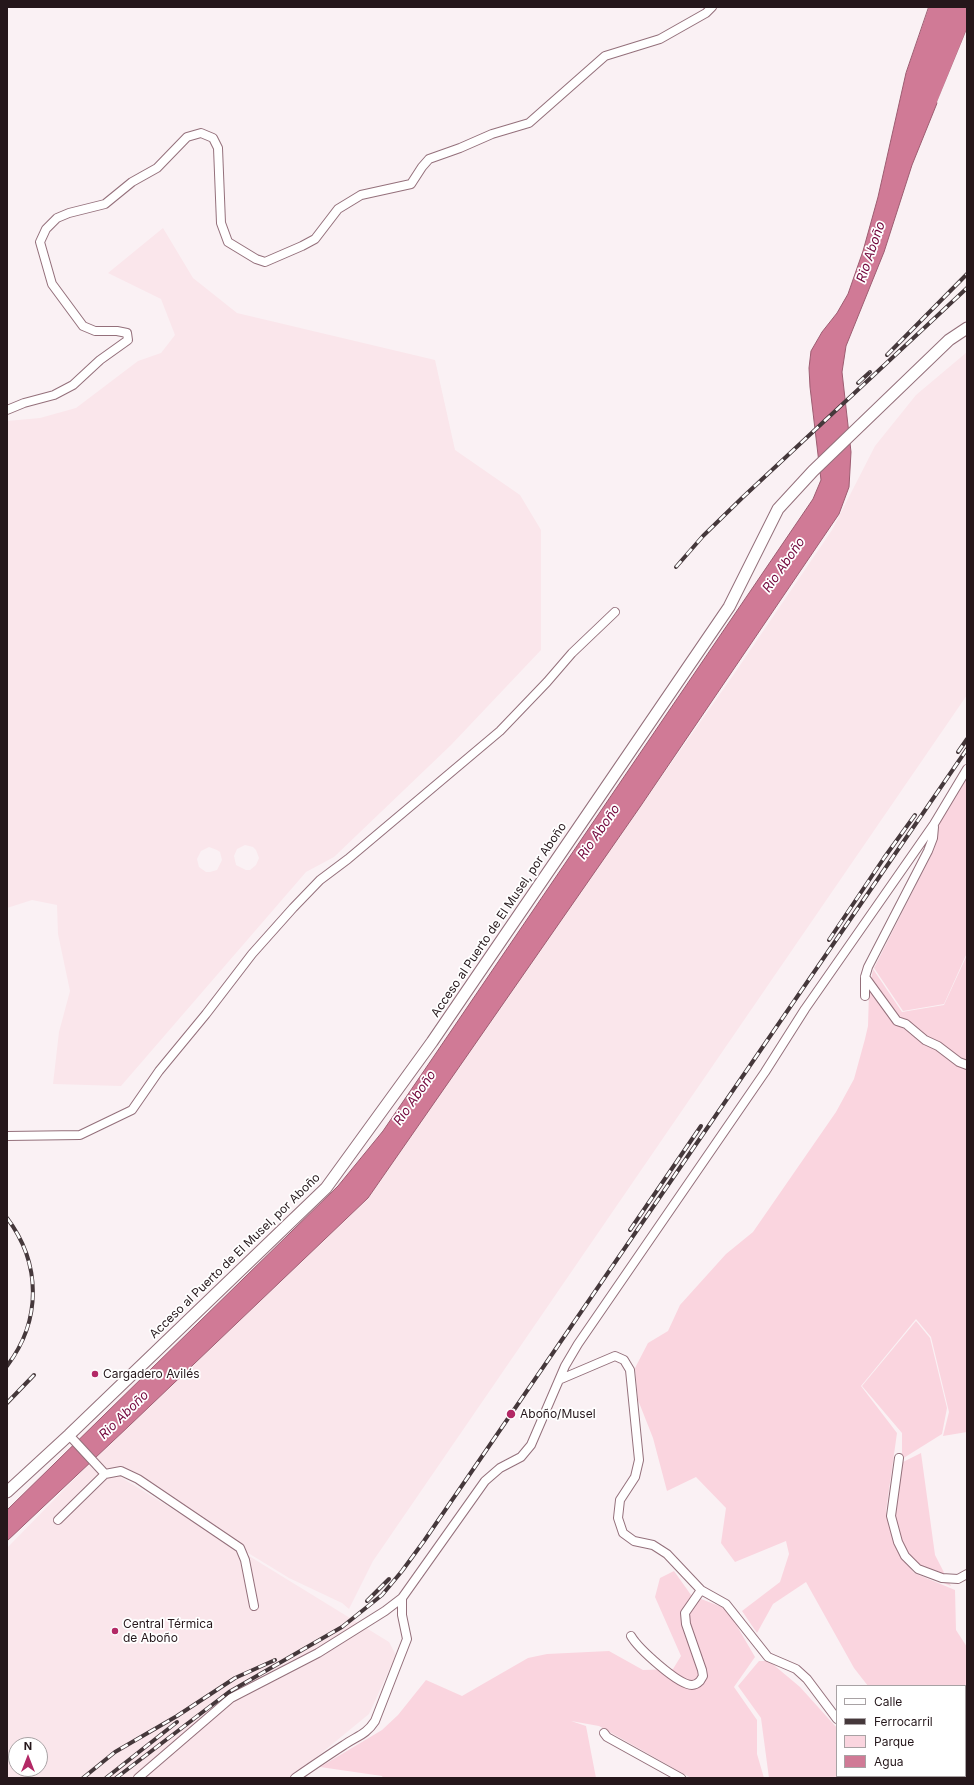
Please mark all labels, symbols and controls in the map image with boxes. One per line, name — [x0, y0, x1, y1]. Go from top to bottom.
water label: Rio Aboño — [853, 220, 889, 284]
water label: Rio Aboño — [759, 535, 809, 595]
water label: Rio Aboño — [574, 802, 624, 862]
street label: Acceso al Puerto de El Musel, por Aboño — [428, 820, 570, 1020]
water label: Rio Aboño — [390, 1068, 440, 1128]
street label: Acceso al Puerto de El Musel, por Aboño — [147, 1170, 323, 1342]
place label: Cargadero Avilés — [103, 1367, 200, 1381]
marker: Cargadero Avilés — [90, 1369, 100, 1379]
water label: Rio Aboño — [96, 1387, 152, 1443]
place label: Aboño/Musel — [520, 1407, 596, 1421]
marker: Aboño/Musel — [505, 1408, 517, 1420]
place label: Central Térmica de Aboño — [123, 1617, 213, 1645]
marker: Central Térmica de Aboño — [110, 1626, 120, 1636]
legend — [836, 1685, 966, 1777]
text: Calle — [874, 1694, 902, 1709]
text: Ferrocarril — [874, 1714, 933, 1729]
text: Parque — [874, 1734, 914, 1749]
north arrow — [8, 1737, 48, 1777]
text: N — [24, 1739, 32, 1753]
text: Agua — [874, 1754, 903, 1769]

